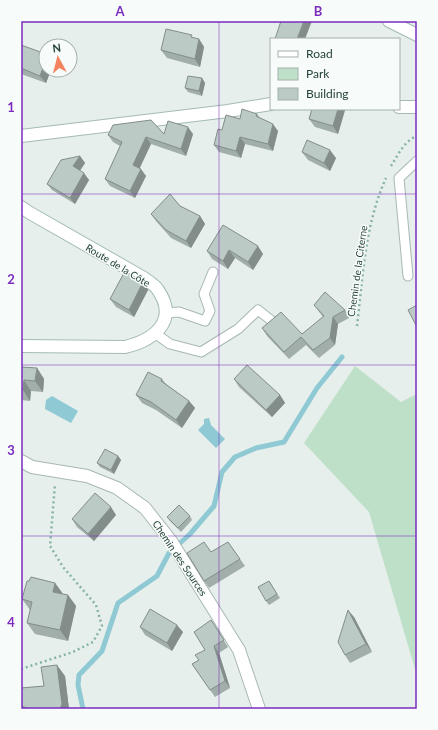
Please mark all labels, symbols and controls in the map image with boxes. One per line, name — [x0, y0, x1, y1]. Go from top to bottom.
text: A — [114, 3, 125, 19]
text: B — [314, 3, 323, 19]
north arrow — [38, 38, 78, 78]
legend — [270, 38, 400, 110]
text: N — [52, 41, 62, 55]
text: Road — [306, 46, 333, 61]
text: Park — [306, 66, 330, 81]
text: Building — [306, 86, 349, 101]
text: 1 — [7, 99, 15, 115]
street label: Chemin de la Citerne — [345, 225, 369, 317]
street label: Route de la Côte — [84, 241, 152, 289]
text: 2 — [7, 271, 15, 287]
text: 3 — [7, 442, 15, 458]
street label: Chemin des Sources — [150, 518, 210, 598]
text: 4 — [7, 614, 15, 630]

